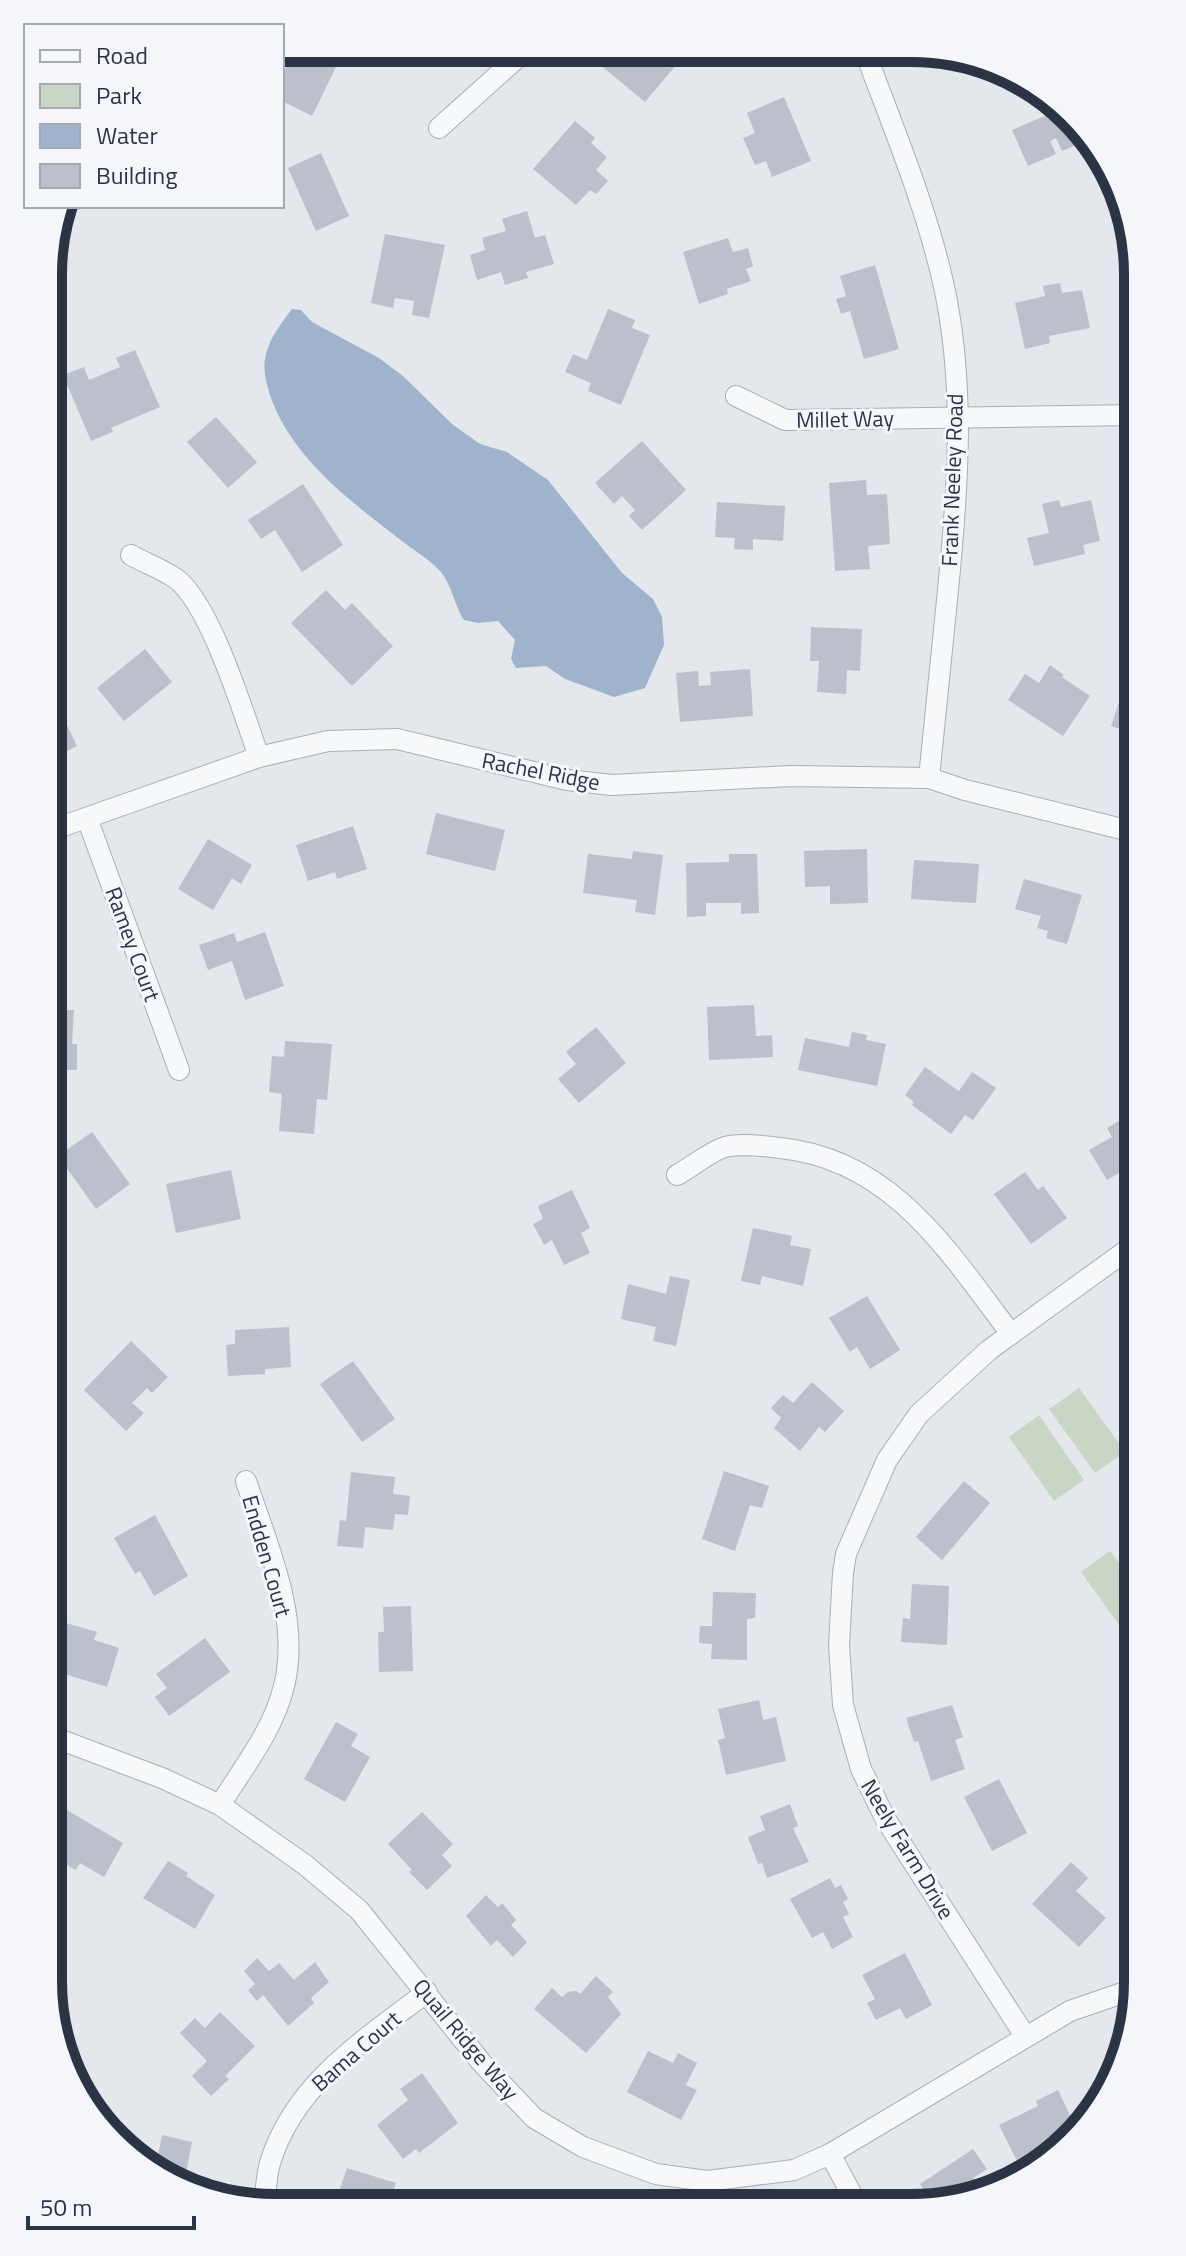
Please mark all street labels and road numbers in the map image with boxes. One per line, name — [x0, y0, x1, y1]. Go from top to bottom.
street label: Frank Neeley Road — [932, 393, 972, 567]
street label: Millet Way — [796, 401, 895, 437]
street label: Rachel Ridge — [479, 743, 603, 799]
street label: Ramey Court — [97, 882, 170, 1006]
street label: Endden Court — [233, 1491, 301, 1621]
street label: Neely Farm Drive — [853, 1772, 963, 1926]
street label: Quail Ridge Way — [405, 1971, 527, 2108]
street label: Bama Court — [304, 2002, 409, 2100]

